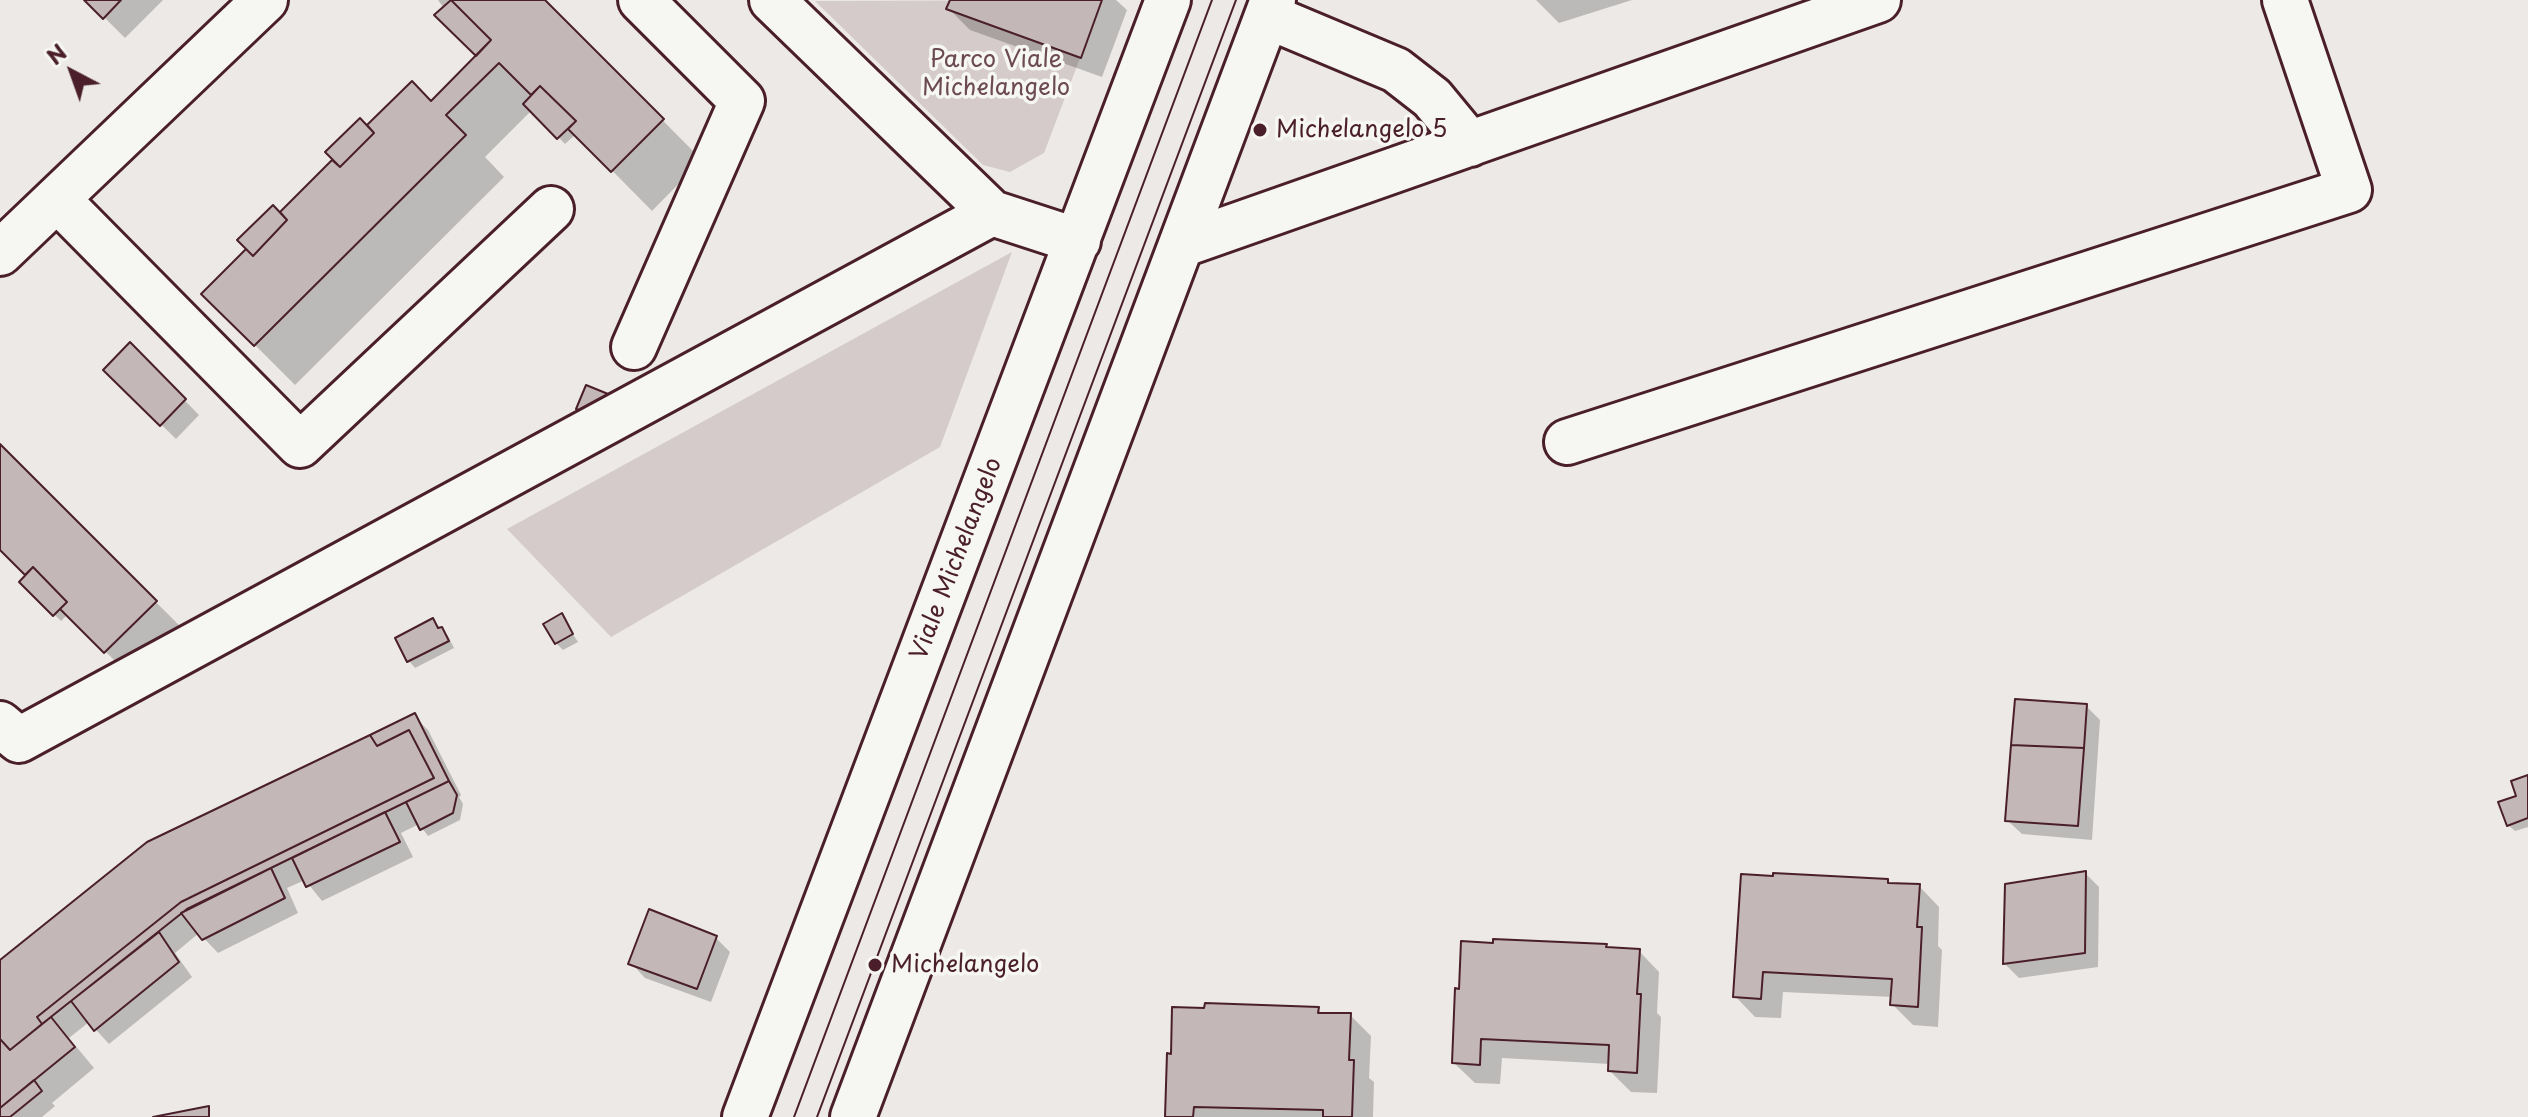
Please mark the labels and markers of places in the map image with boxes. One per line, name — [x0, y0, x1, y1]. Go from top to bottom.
place label: Michelangelo 5 — [1276, 116, 1447, 144]
marker: Michelangelo 5 — [1251, 121, 1269, 139]
place label: Michelangelo — [891, 951, 1039, 979]
marker: Michelangelo — [866, 956, 884, 974]

